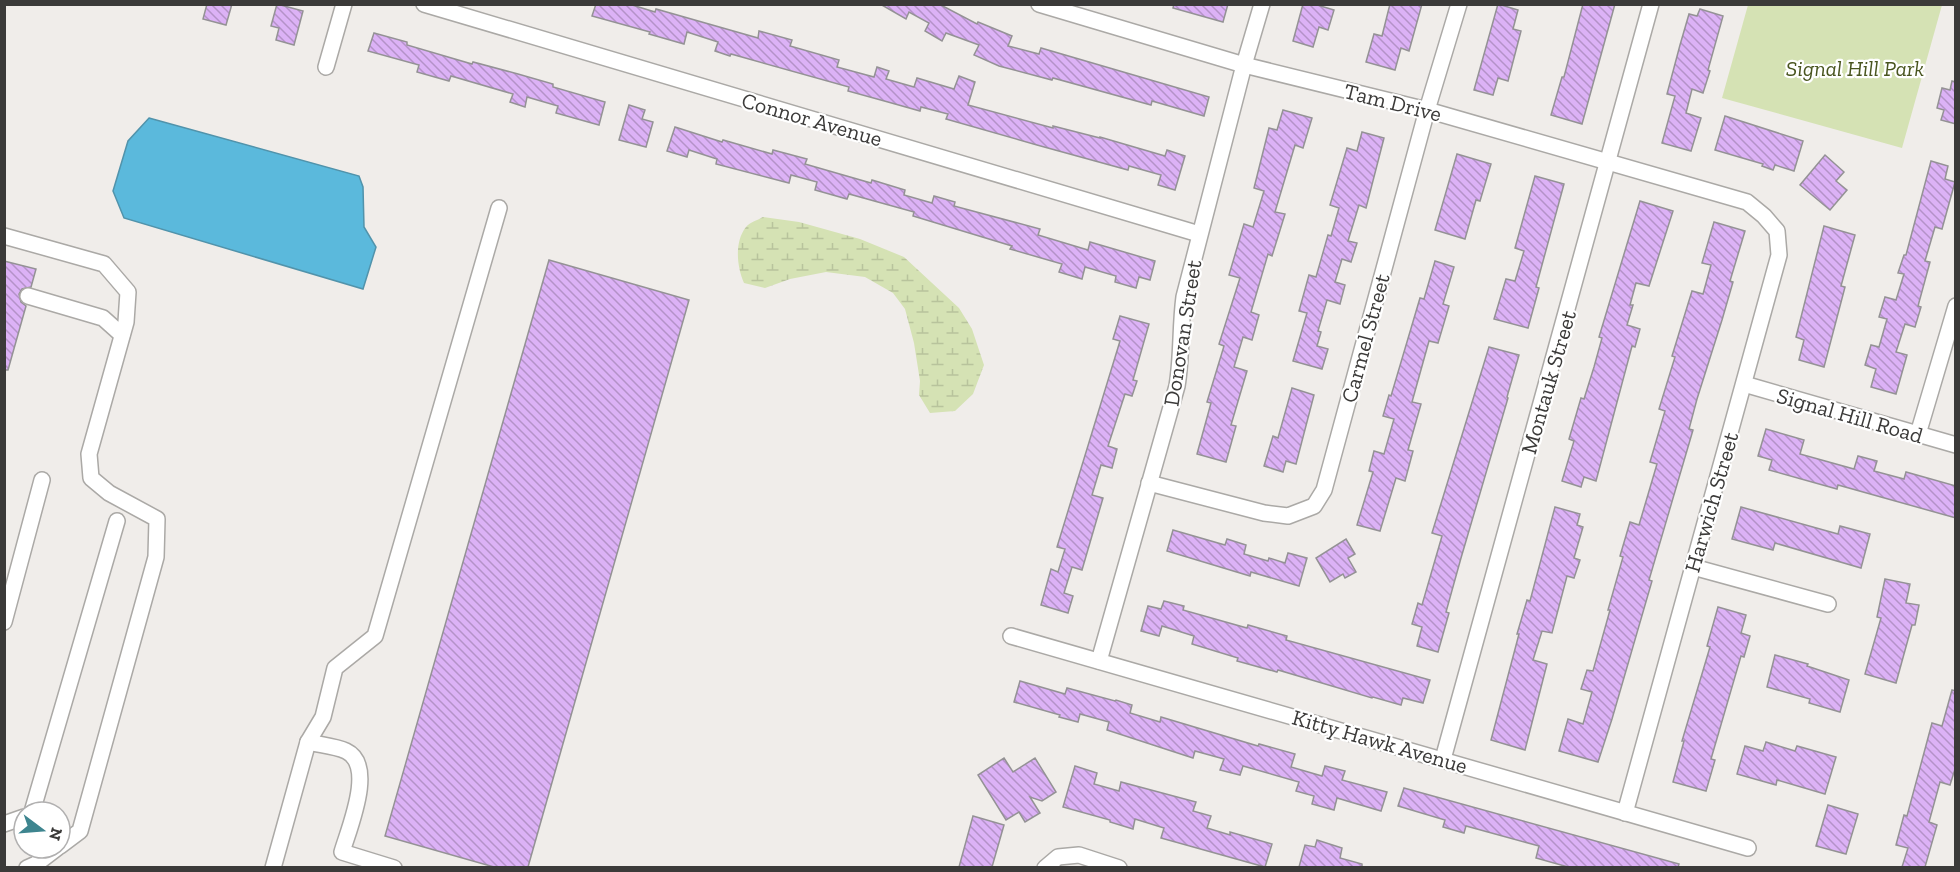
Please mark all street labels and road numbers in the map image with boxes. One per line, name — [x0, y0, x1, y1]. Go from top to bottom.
street label: Tam Drive — [1341, 77, 1444, 128]
street label: Connor Avenue — [738, 87, 885, 152]
street label: Donovan Street — [1158, 257, 1208, 408]
street label: Carmel Street — [1335, 270, 1396, 405]
street label: Montauk Street — [1515, 306, 1582, 457]
street label: Signal Hill Road — [1774, 382, 1926, 449]
street label: Harwich Street — [1679, 428, 1745, 575]
street label: Kitty Hawk Avenue — [1289, 704, 1471, 779]

